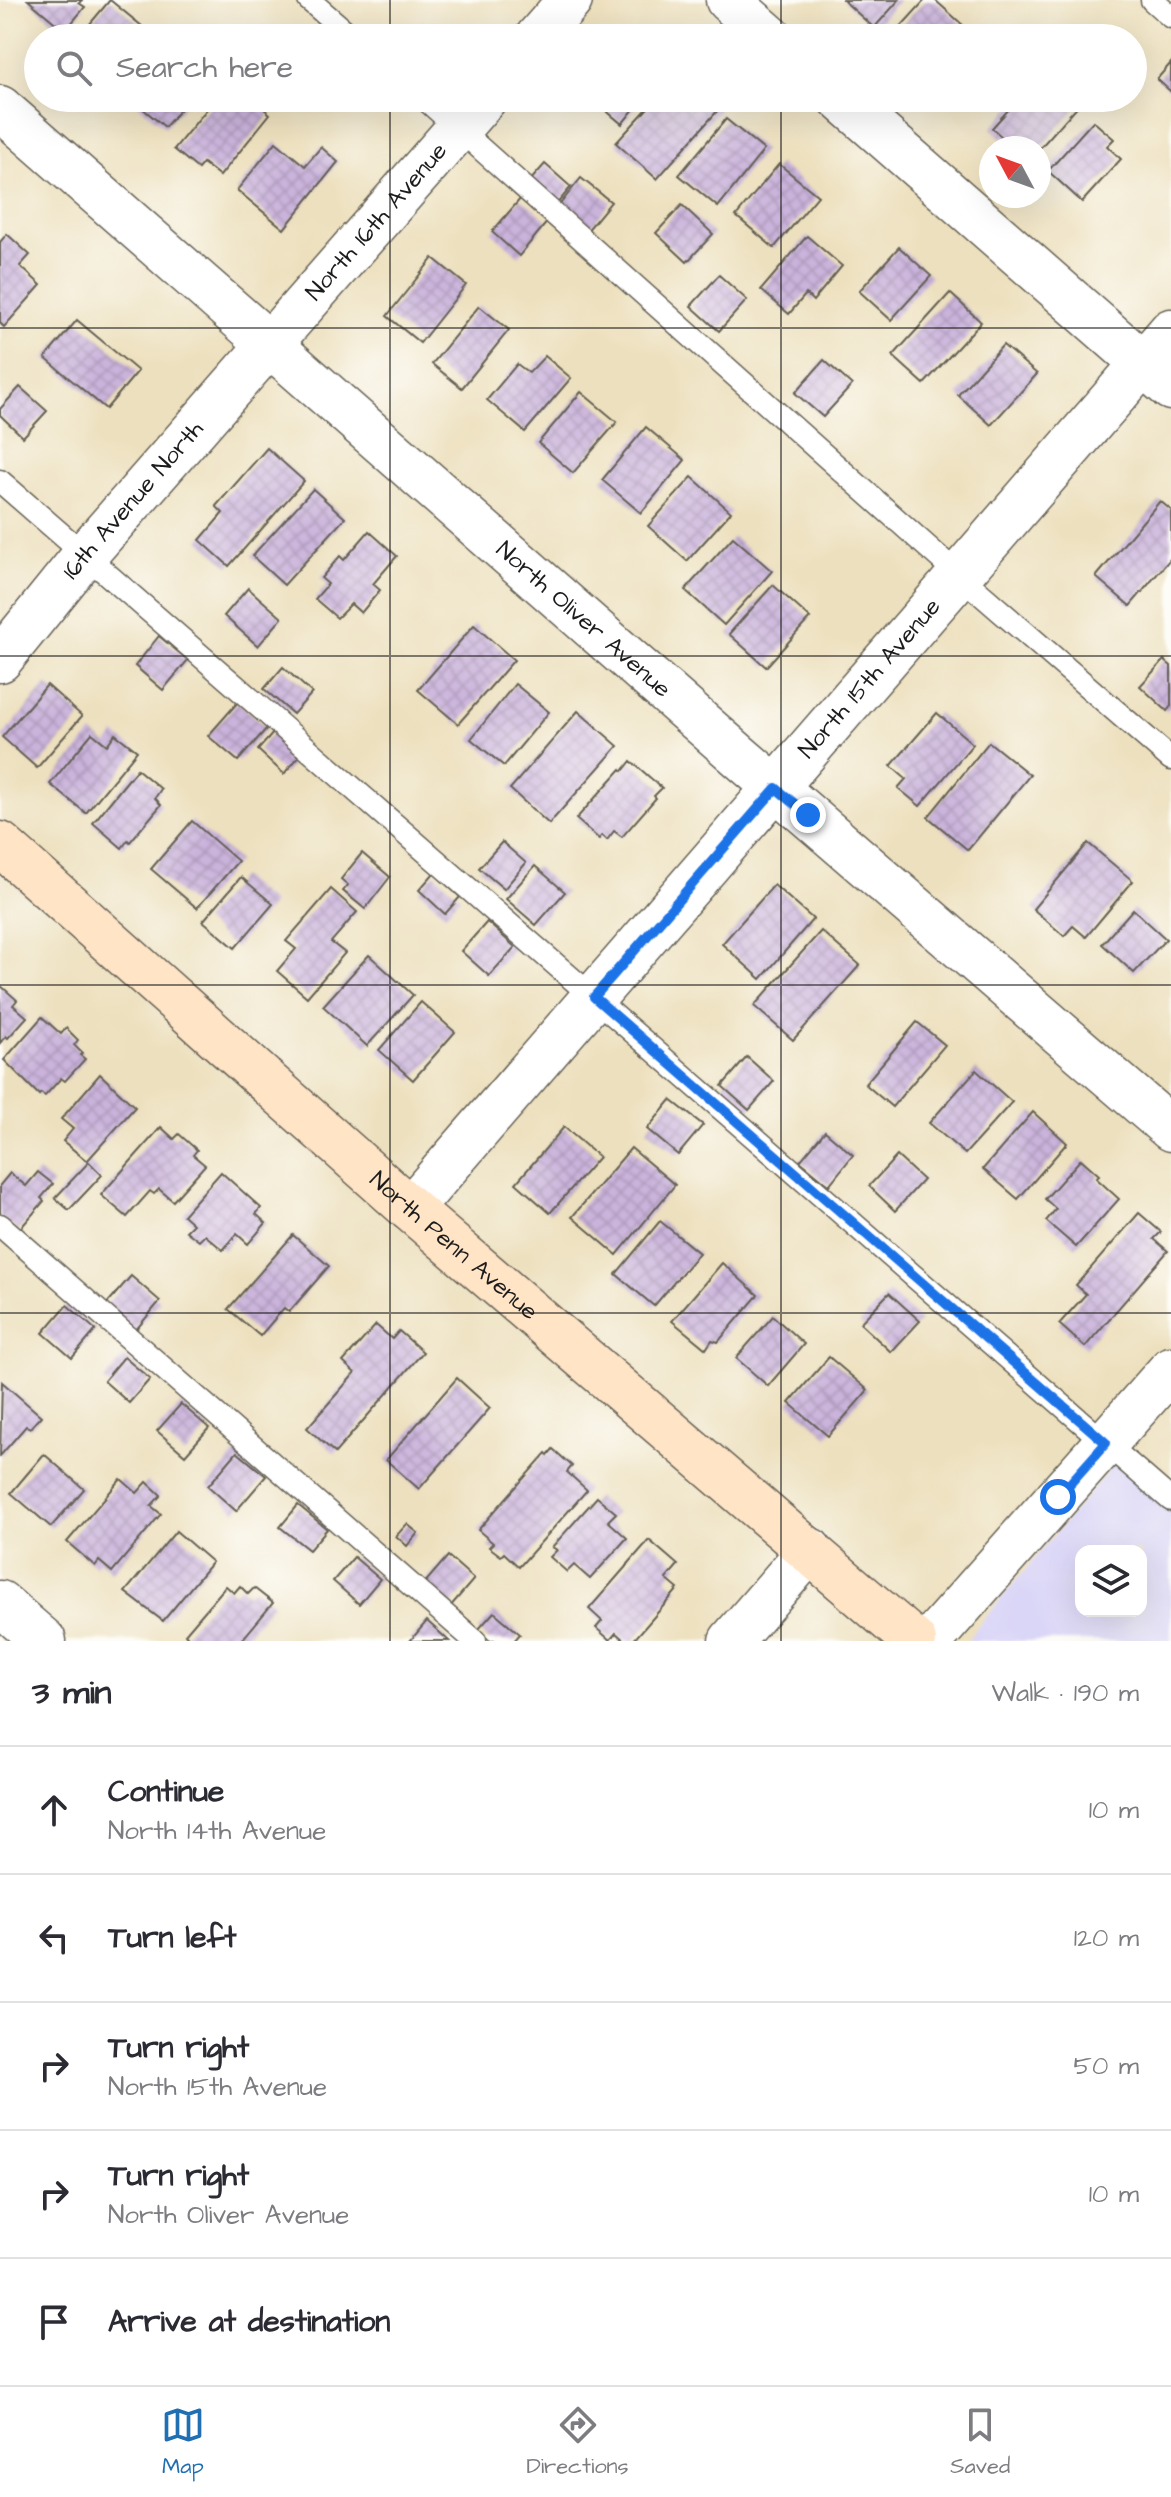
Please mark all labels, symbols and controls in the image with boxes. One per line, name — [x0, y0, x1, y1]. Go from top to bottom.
search box — [24, 24, 1147, 112]
icon: search — [52, 46, 96, 90]
text: Search here — [116, 47, 293, 89]
street label: North 16th Avenue — [298, 135, 455, 308]
north arrow — [979, 136, 1051, 208]
street label: 16th Avenue North — [55, 413, 212, 587]
street label: North Oliver Avenue — [489, 533, 678, 706]
street label: North 15th Avenue — [791, 591, 949, 766]
route end — [790, 797, 826, 833]
street label: North Penn Avenue — [362, 1163, 545, 1328]
route start — [1040, 1479, 1076, 1515]
map controls — [1075, 1545, 1147, 1617]
button: layers — [1075, 1545, 1147, 1617]
text: 3 min — [32, 1669, 112, 1717]
text: Walk · 190 m — [992, 1675, 1139, 1711]
text: Continue — [108, 1771, 224, 1813]
icon: ahead — [32, 1788, 76, 1832]
text: 10 m — [1089, 1792, 1139, 1828]
text: North 14th Avenue — [108, 1813, 326, 1849]
icon: left — [32, 1916, 76, 1960]
text: Turn left — [108, 1917, 236, 1959]
text: 120 m — [1074, 1920, 1139, 1956]
text: Turn right — [108, 2027, 249, 2069]
icon: right — [32, 2044, 76, 2088]
text: 50 m — [1074, 2048, 1139, 2084]
text: North 15th Avenue — [108, 2069, 327, 2105]
text: Turn right — [108, 2155, 249, 2197]
icon: right — [32, 2172, 76, 2216]
text: 10 m — [1089, 2176, 1139, 2212]
text: North Oliver Avenue — [108, 2197, 349, 2233]
icon: arrive — [32, 2300, 76, 2344]
text: Arrive at destination — [108, 2301, 390, 2343]
tab: Map — [161, 2403, 205, 2482]
tab: Directions — [526, 2403, 629, 2482]
tab: Saved — [950, 2403, 1010, 2482]

